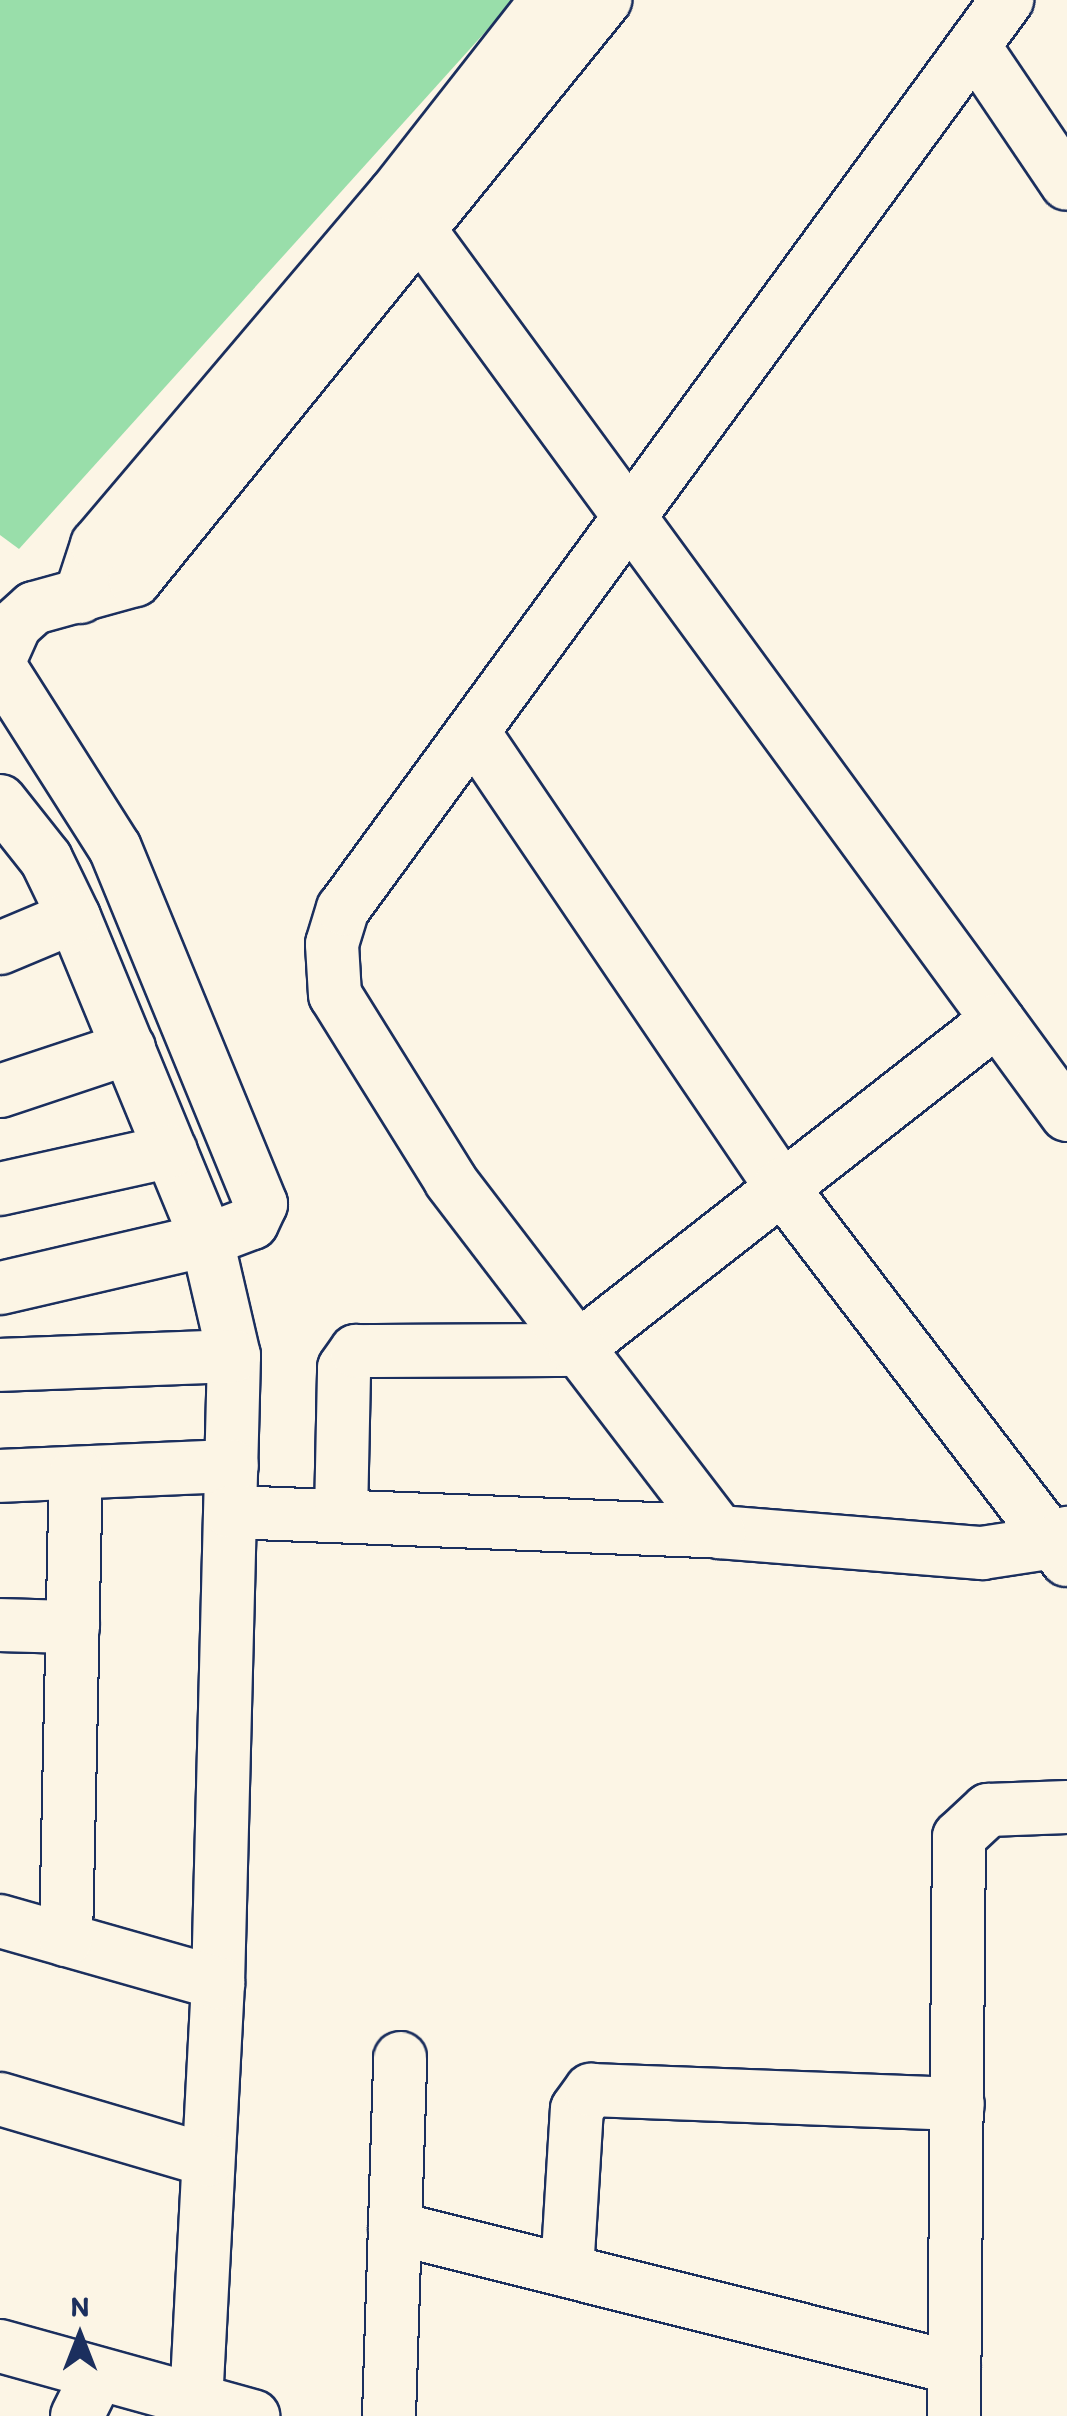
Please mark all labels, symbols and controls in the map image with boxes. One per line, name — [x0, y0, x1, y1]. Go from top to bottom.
north arrow — [30, 2286, 130, 2386]
text: N — [71, 2289, 89, 2323]

